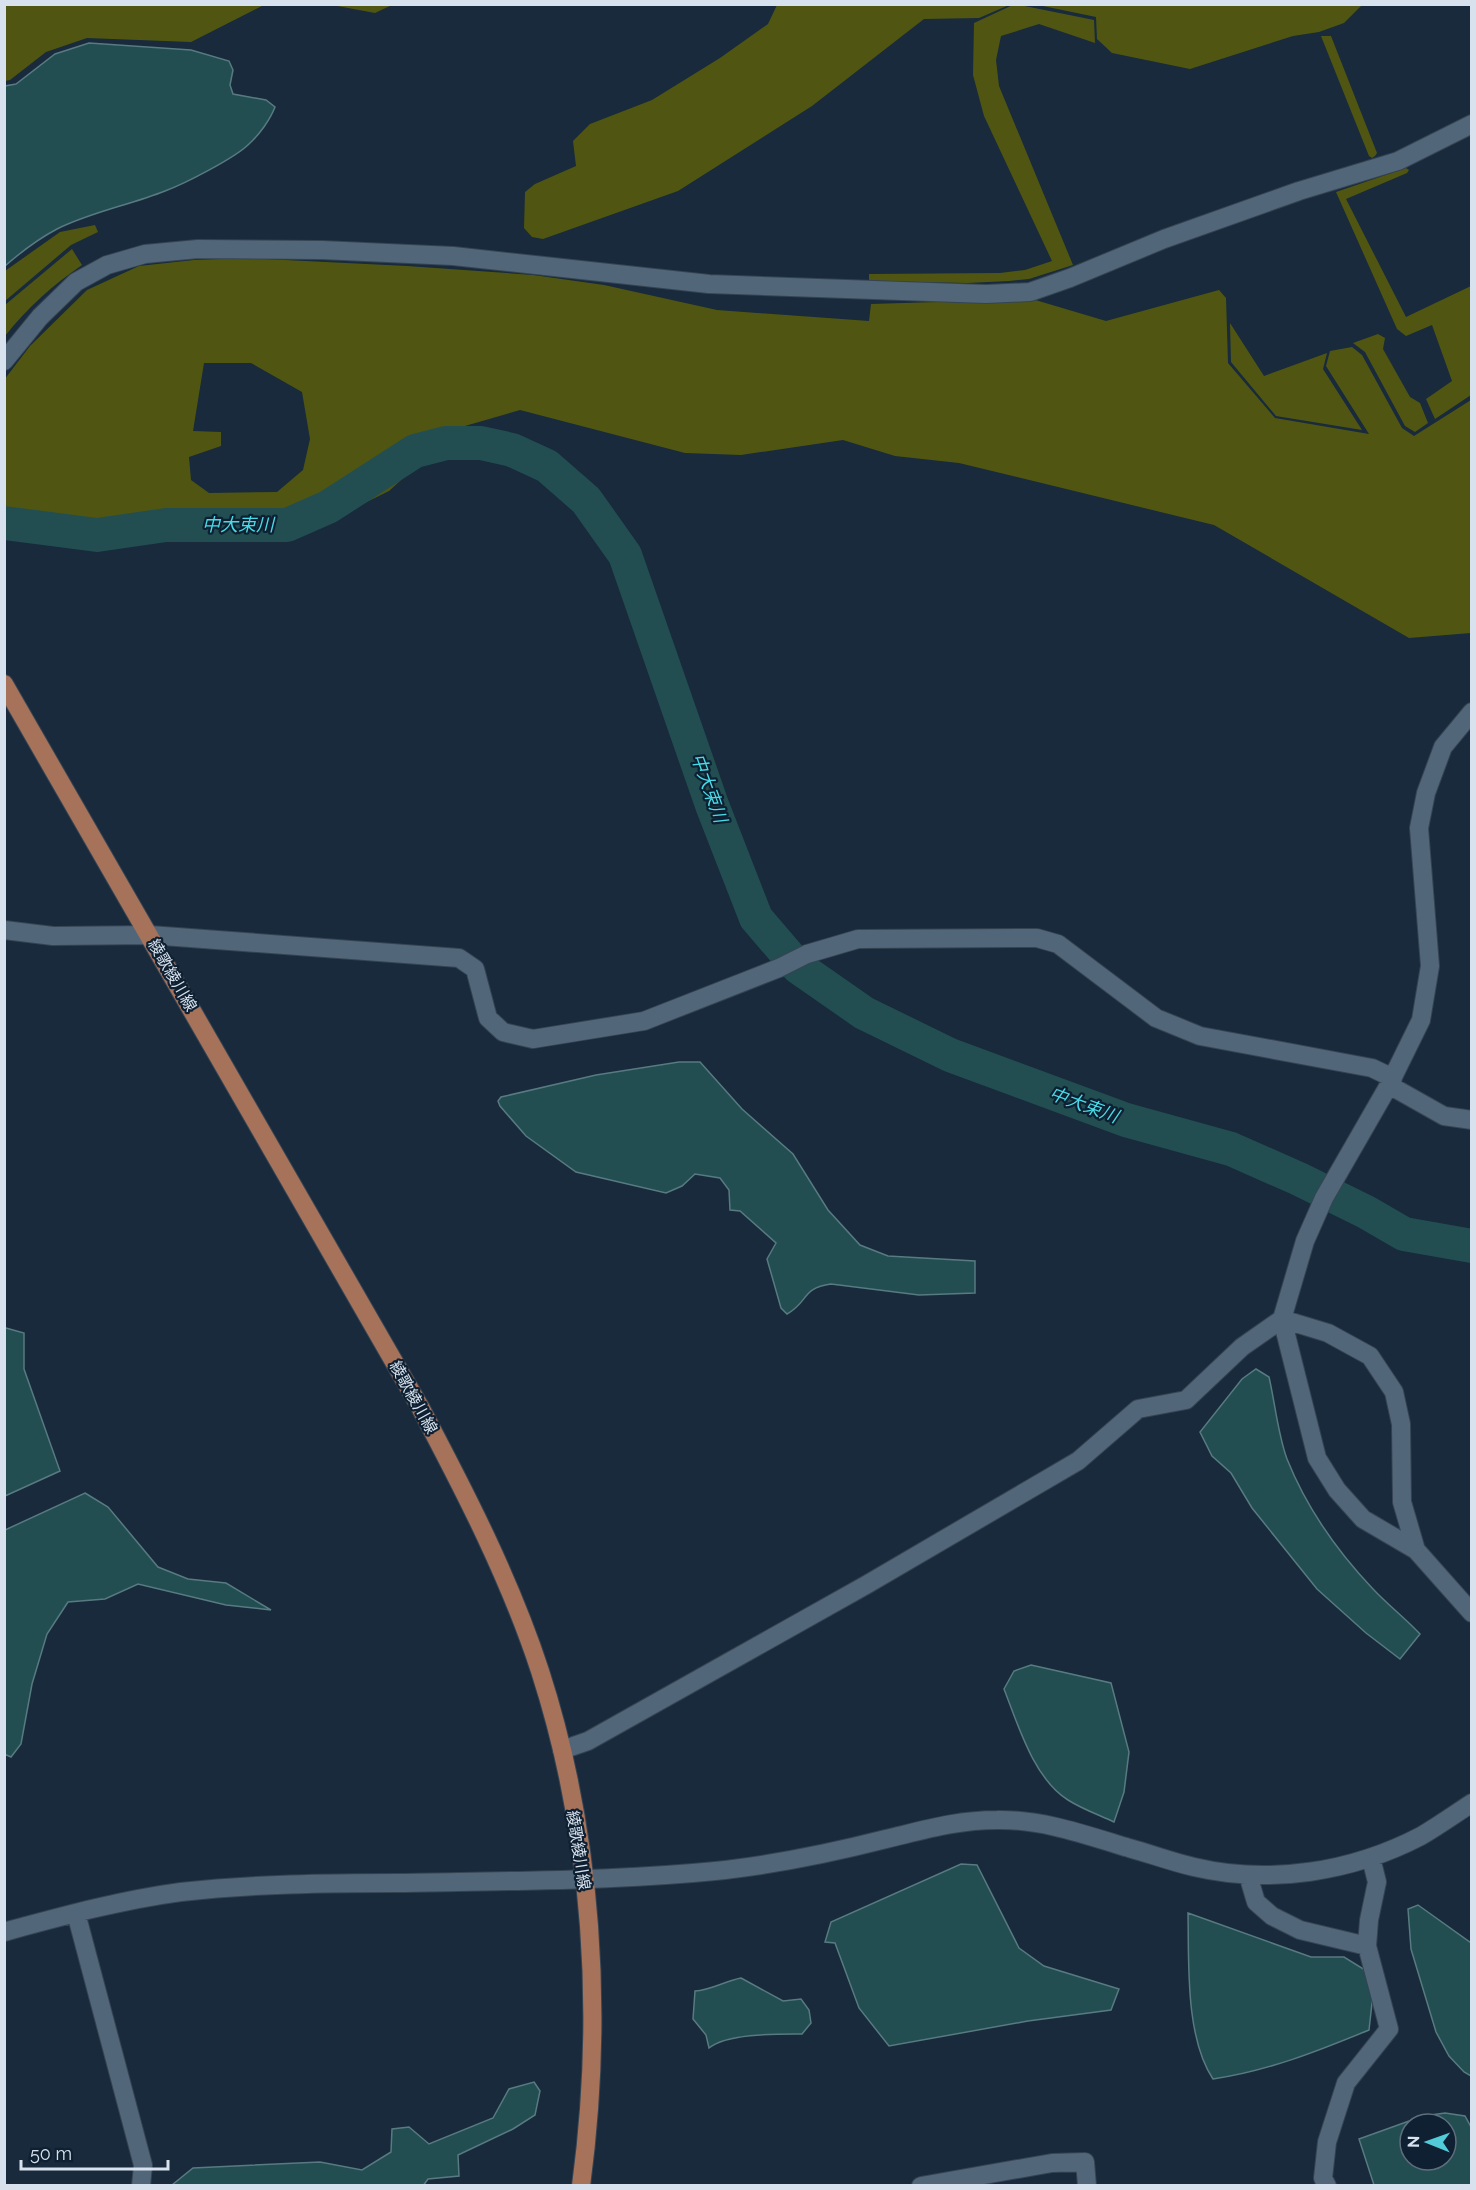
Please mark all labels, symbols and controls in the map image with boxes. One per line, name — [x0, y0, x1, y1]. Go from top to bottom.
water label: 中大束川 — [202, 514, 276, 535]
water label: 中大束川 — [687, 750, 732, 827]
street label: 綾歌綾川線 — [144, 936, 201, 1015]
water label: 中大束川 — [1047, 1082, 1123, 1127]
street label: 綾歌綾川線 — [386, 1358, 441, 1437]
street label: 綾歌綾川線 — [563, 1809, 594, 1891]
north arrow — [1398, 2112, 1458, 2172]
scale bar — [21, 2133, 168, 2171]
text: N — [1404, 2135, 1423, 2148]
text: 50 m — [30, 2143, 72, 2164]

